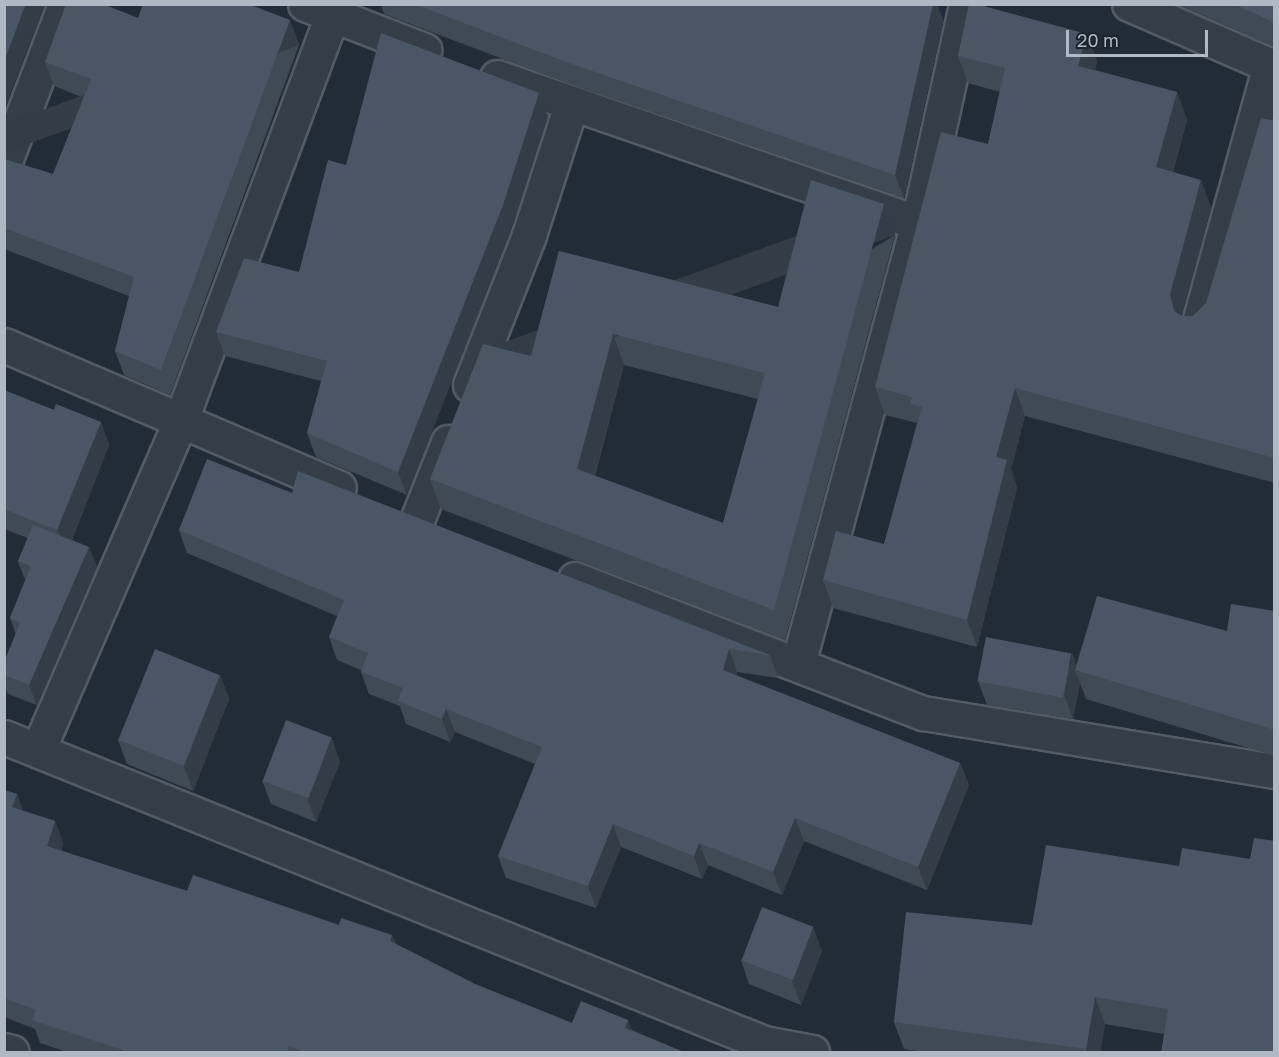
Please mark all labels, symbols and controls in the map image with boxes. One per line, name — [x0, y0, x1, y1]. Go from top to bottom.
scale bar — [1069, 18, 1212, 56]
text: 20 m — [1077, 29, 1119, 51]

